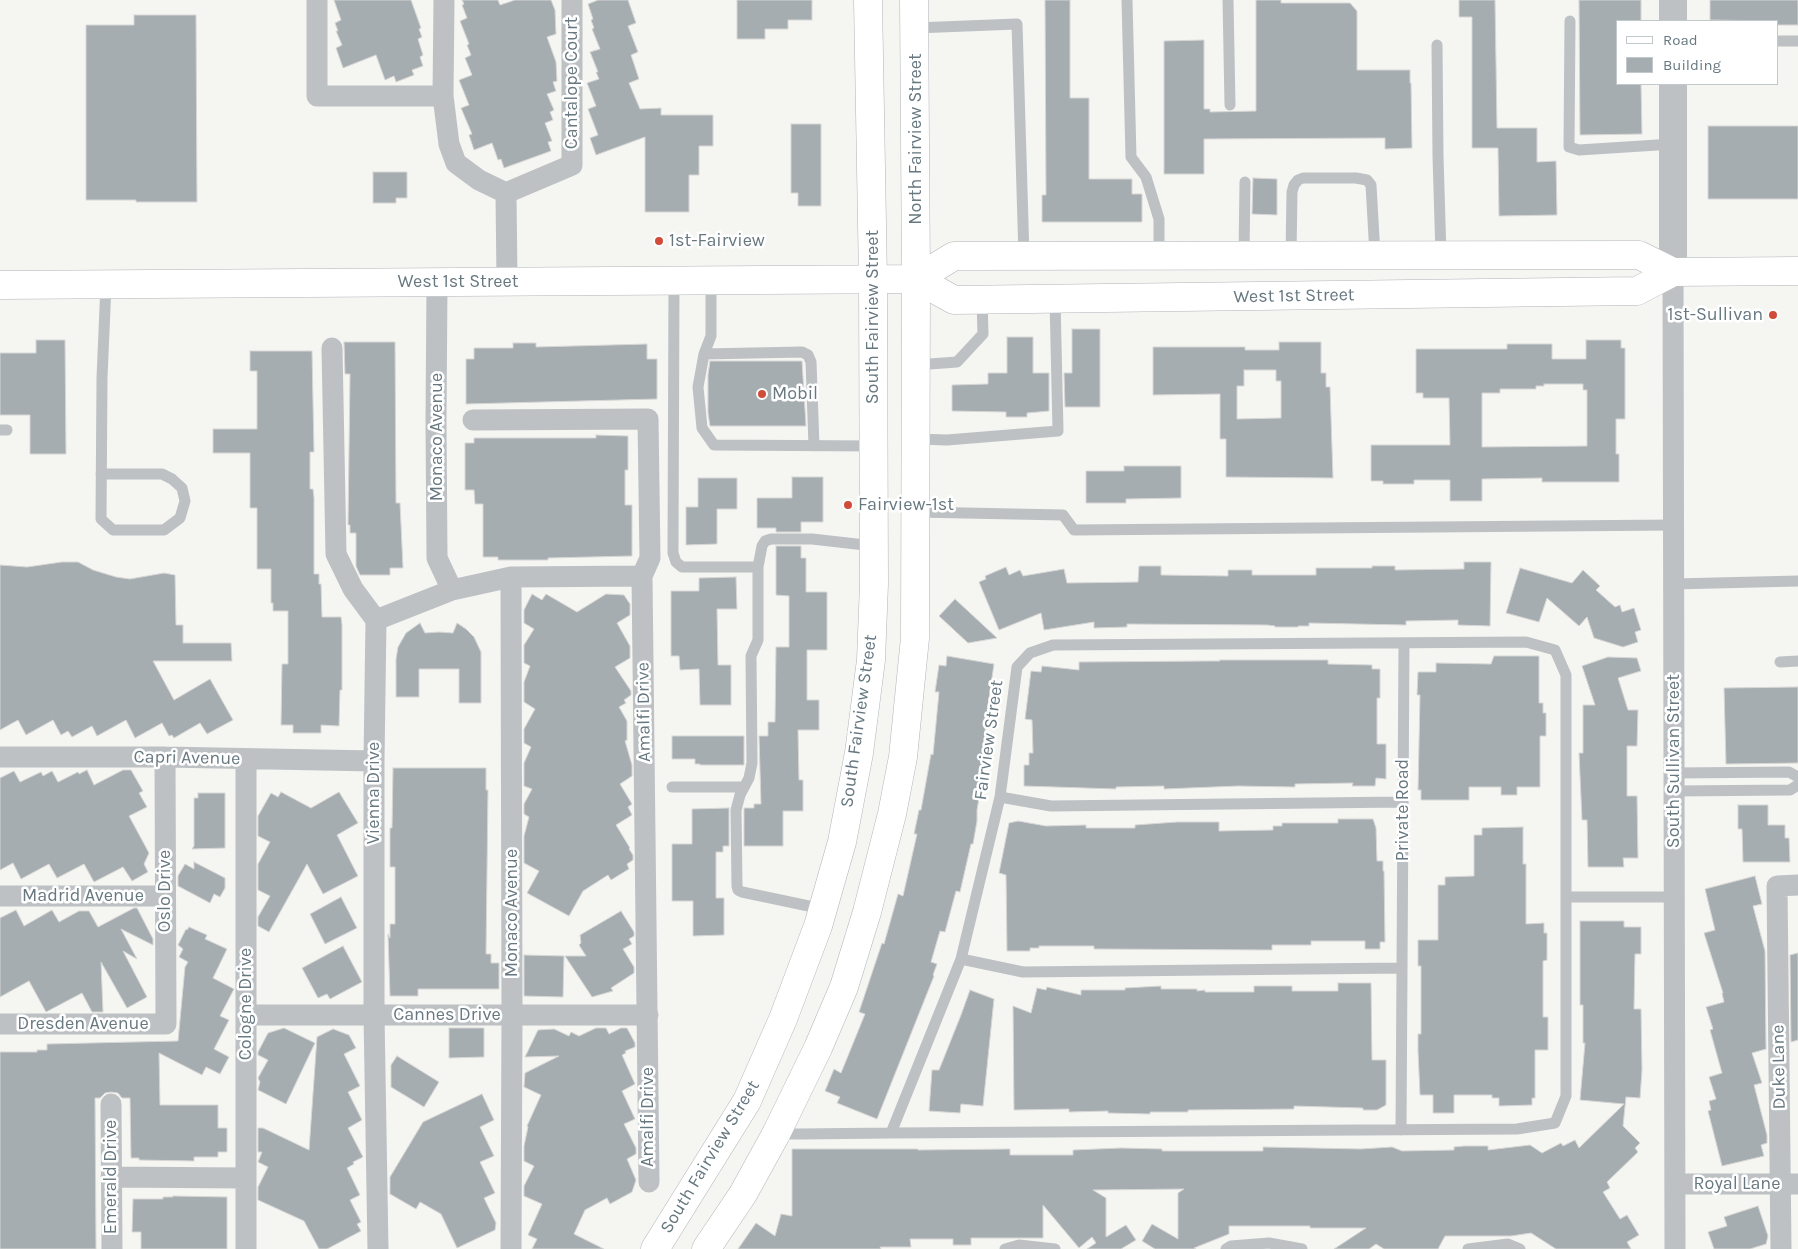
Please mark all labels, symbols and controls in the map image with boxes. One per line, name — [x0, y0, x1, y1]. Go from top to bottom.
street label: Cantalope Court — [561, 17, 583, 149]
legend — [1616, 20, 1778, 85]
text: Road — [1663, 31, 1698, 49]
street label: North Fairview Street — [905, 53, 927, 225]
text: Building — [1663, 56, 1721, 74]
place label: 1st-Fairview — [669, 230, 765, 252]
street label: South Fairview Street — [862, 230, 884, 404]
marker: 1st-Fairview — [653, 235, 665, 247]
street label: West 1st Street — [397, 271, 519, 293]
street label: West 1st Street — [1233, 284, 1355, 308]
place label: 1st-Sullivan — [1668, 304, 1763, 326]
marker: 1st-Sullivan — [1767, 309, 1779, 321]
street label: Monaco Avenue — [426, 373, 448, 501]
place label: Mobil — [772, 383, 818, 405]
marker: Mobil — [756, 388, 768, 400]
place label: Fairview-1st — [858, 494, 954, 516]
marker: Fairview-1st — [842, 499, 854, 511]
street label: South Fairview Street — [836, 633, 882, 809]
street label: Amalfi Drive — [632, 662, 656, 762]
street label: South Sullivan Street — [1663, 674, 1685, 848]
street label: Fairview Street — [970, 679, 1008, 801]
street label: Vienna Drive — [363, 742, 385, 844]
street label: Capri Avenue — [133, 746, 241, 770]
street label: Private Road — [1392, 759, 1414, 861]
street label: Monaco Avenue — [501, 849, 523, 977]
street label: Oslo Drive — [154, 850, 176, 932]
street label: Madrid Avenue — [22, 885, 144, 907]
street label: Cologne Drive — [235, 948, 257, 1060]
street label: Cannes Drive — [393, 1004, 501, 1026]
street label: Dresden Avenue — [17, 1013, 149, 1035]
street label: Duke Lane — [1767, 1024, 1791, 1110]
street label: Amalfi Drive — [637, 1067, 659, 1167]
street label: South Fairview Street — [656, 1077, 764, 1237]
street label: Emerald Drive — [100, 1120, 122, 1234]
street label: Royal Lane — [1694, 1173, 1780, 1195]

